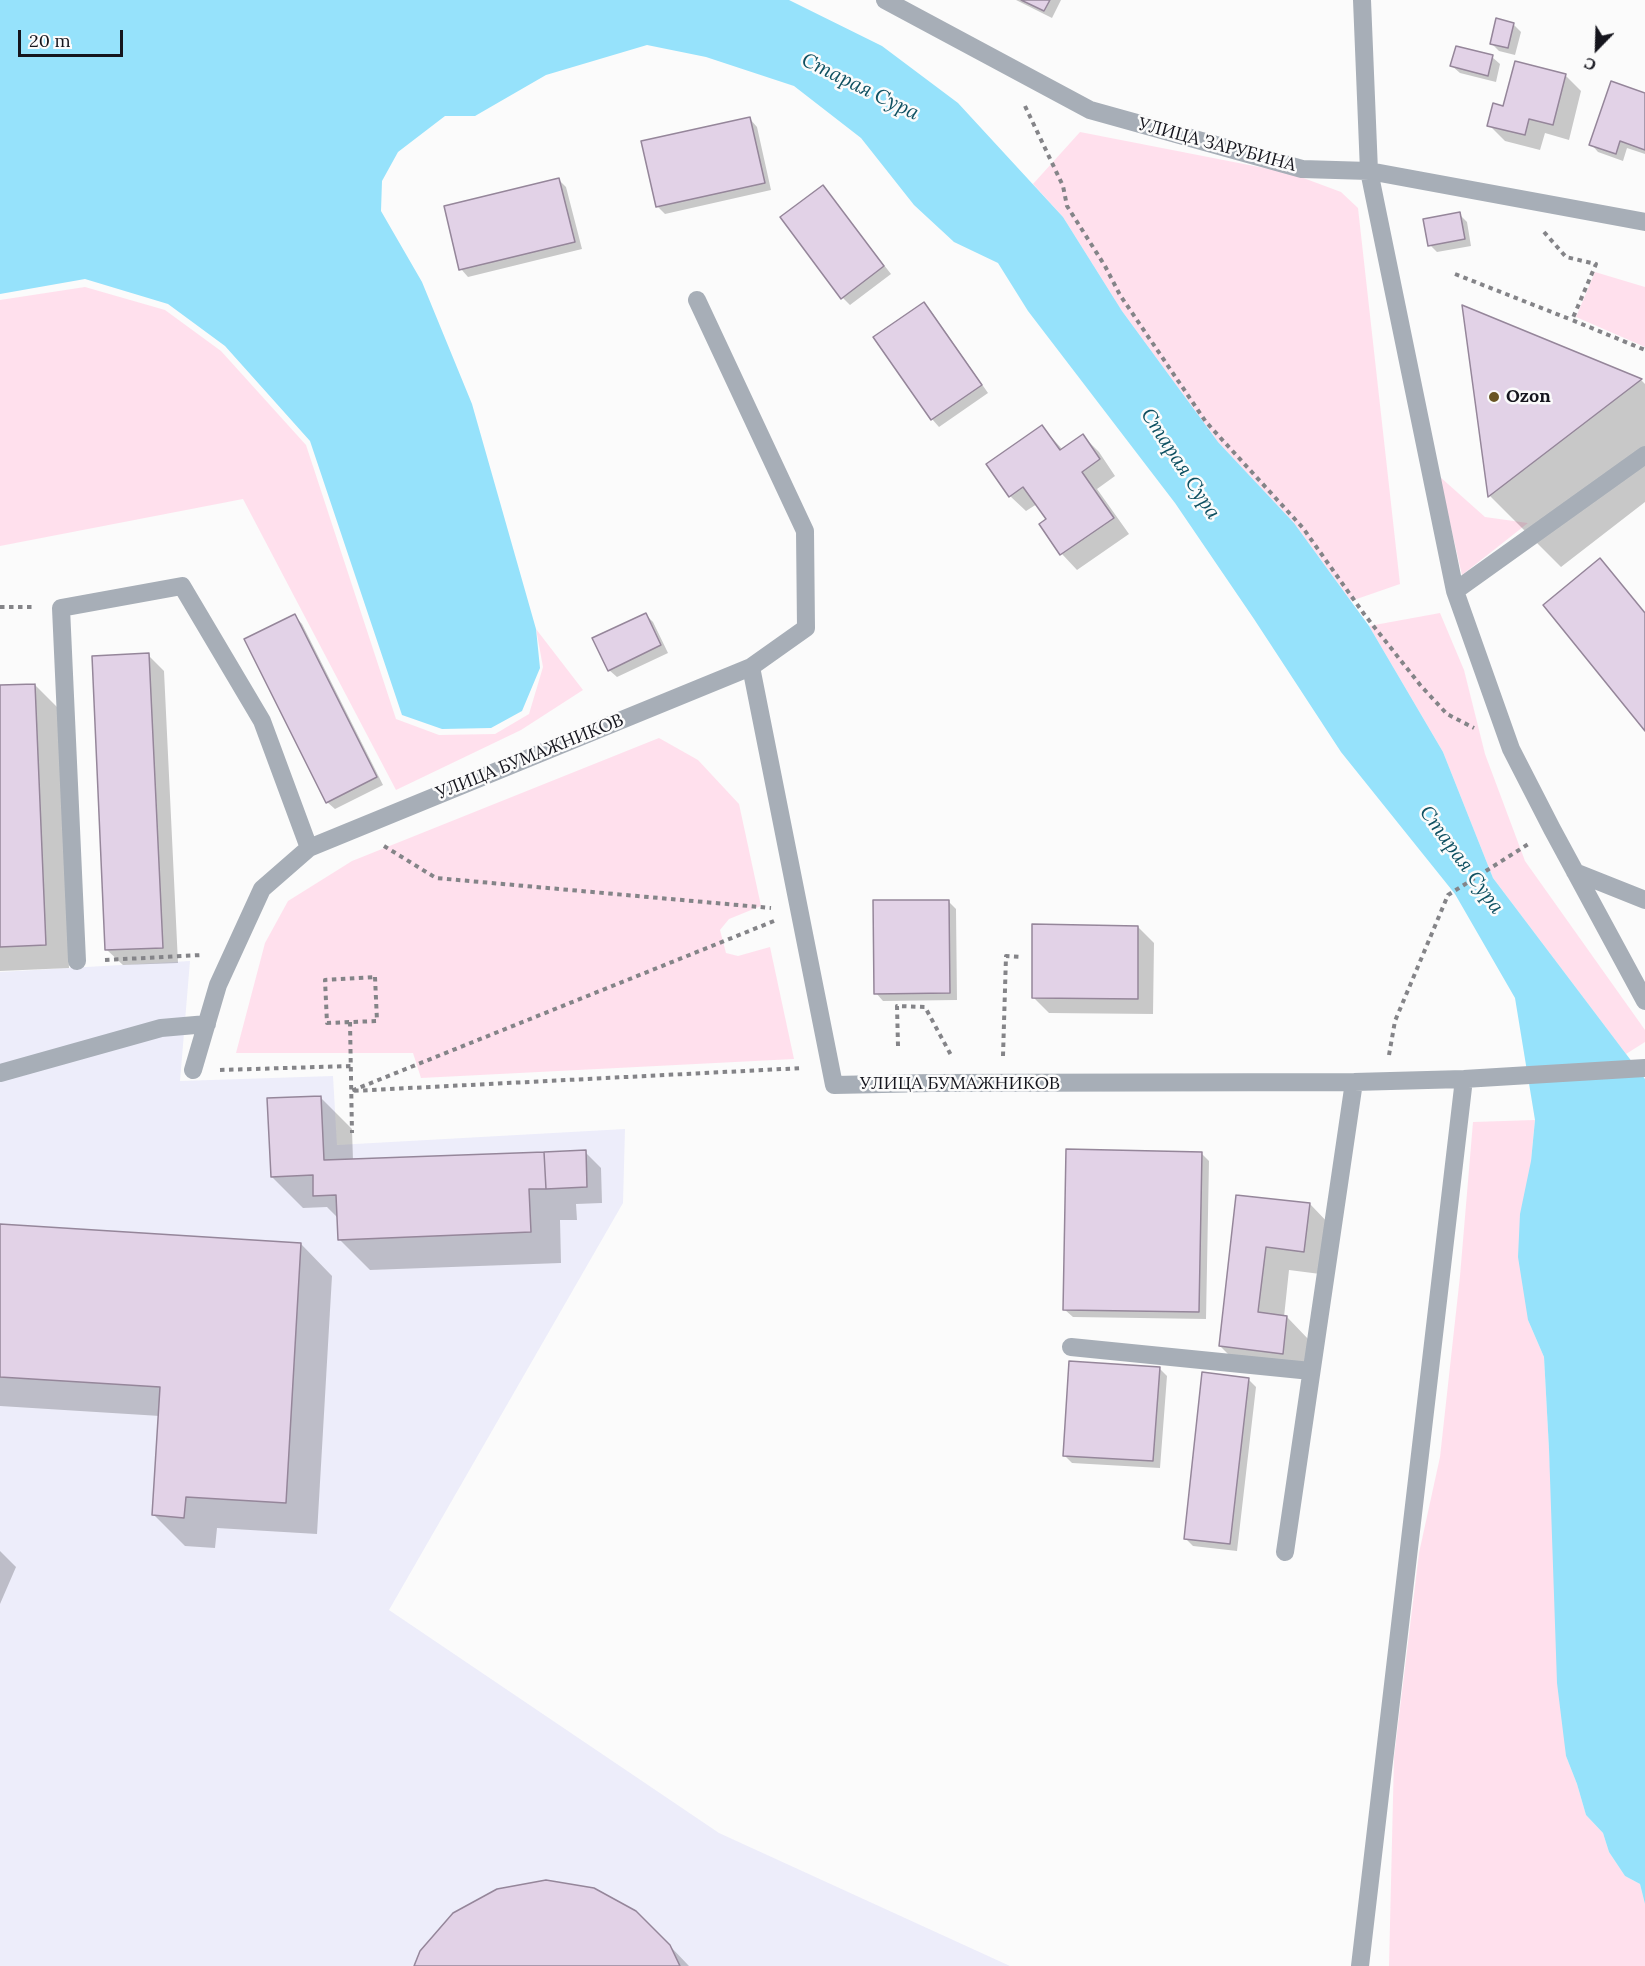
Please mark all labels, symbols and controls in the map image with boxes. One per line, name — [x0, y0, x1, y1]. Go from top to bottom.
scale bar — [21, 18, 126, 56]
north arrow — [1567, 18, 1627, 78]
text: 20 m — [29, 29, 71, 52]
water label: Старая Сура — [797, 48, 923, 126]
text: С — [1581, 53, 1599, 76]
street label: УЛИЦА ЗАРУБИНА — [1136, 114, 1298, 176]
place label: Ozon — [1506, 386, 1551, 408]
marker: Ozon — [1487, 390, 1501, 404]
water label: Старая Сура — [1135, 404, 1225, 524]
street label: УЛИЦА БУМАЖНИКОВ — [433, 710, 627, 804]
water label: Старая Сура — [1414, 801, 1508, 919]
street label: УЛИЦА БУМАЖНИКОВ — [860, 1073, 1060, 1095]

